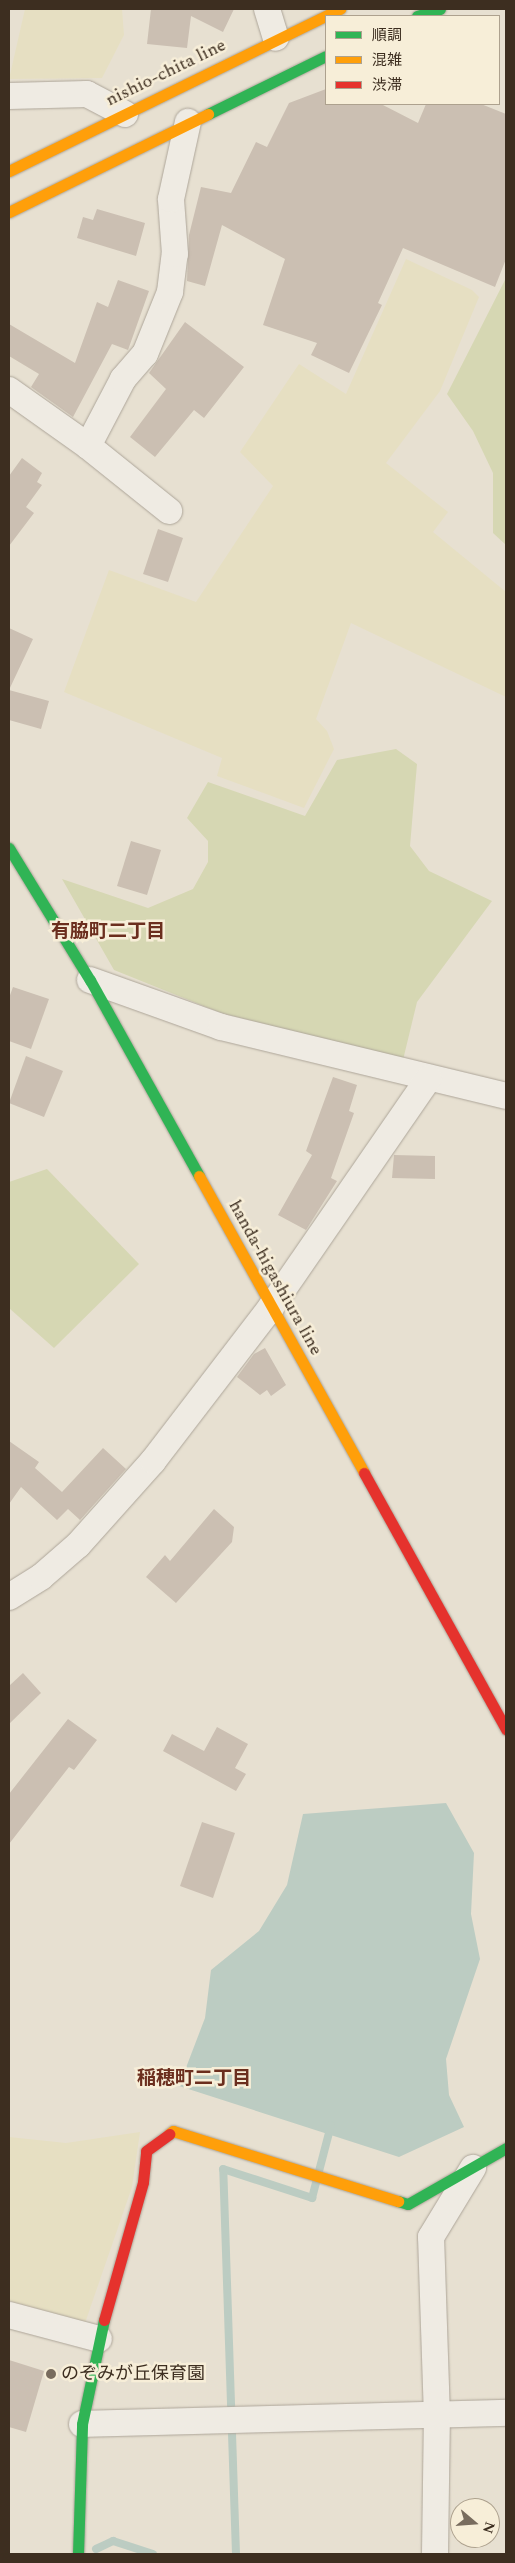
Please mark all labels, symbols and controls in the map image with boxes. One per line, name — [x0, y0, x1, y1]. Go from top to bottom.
legend — [325, 15, 500, 105]
text: 順調 — [372, 24, 402, 47]
street label: nishio-chita line — [102, 35, 230, 111]
text: 混雑 — [372, 49, 402, 72]
text: 渋滞 — [372, 74, 402, 97]
district label: 有脇町二丁目 — [51, 921, 165, 943]
street label: handa-higashiura line — [223, 1197, 327, 1359]
district label: 稲穂町二丁目 — [137, 2068, 251, 2090]
place label: のぞみが丘保育園 — [61, 2363, 205, 2385]
marker: のぞみが丘保育園 — [45, 2368, 57, 2380]
north arrow — [450, 2498, 500, 2548]
text: N — [477, 2519, 501, 2536]

